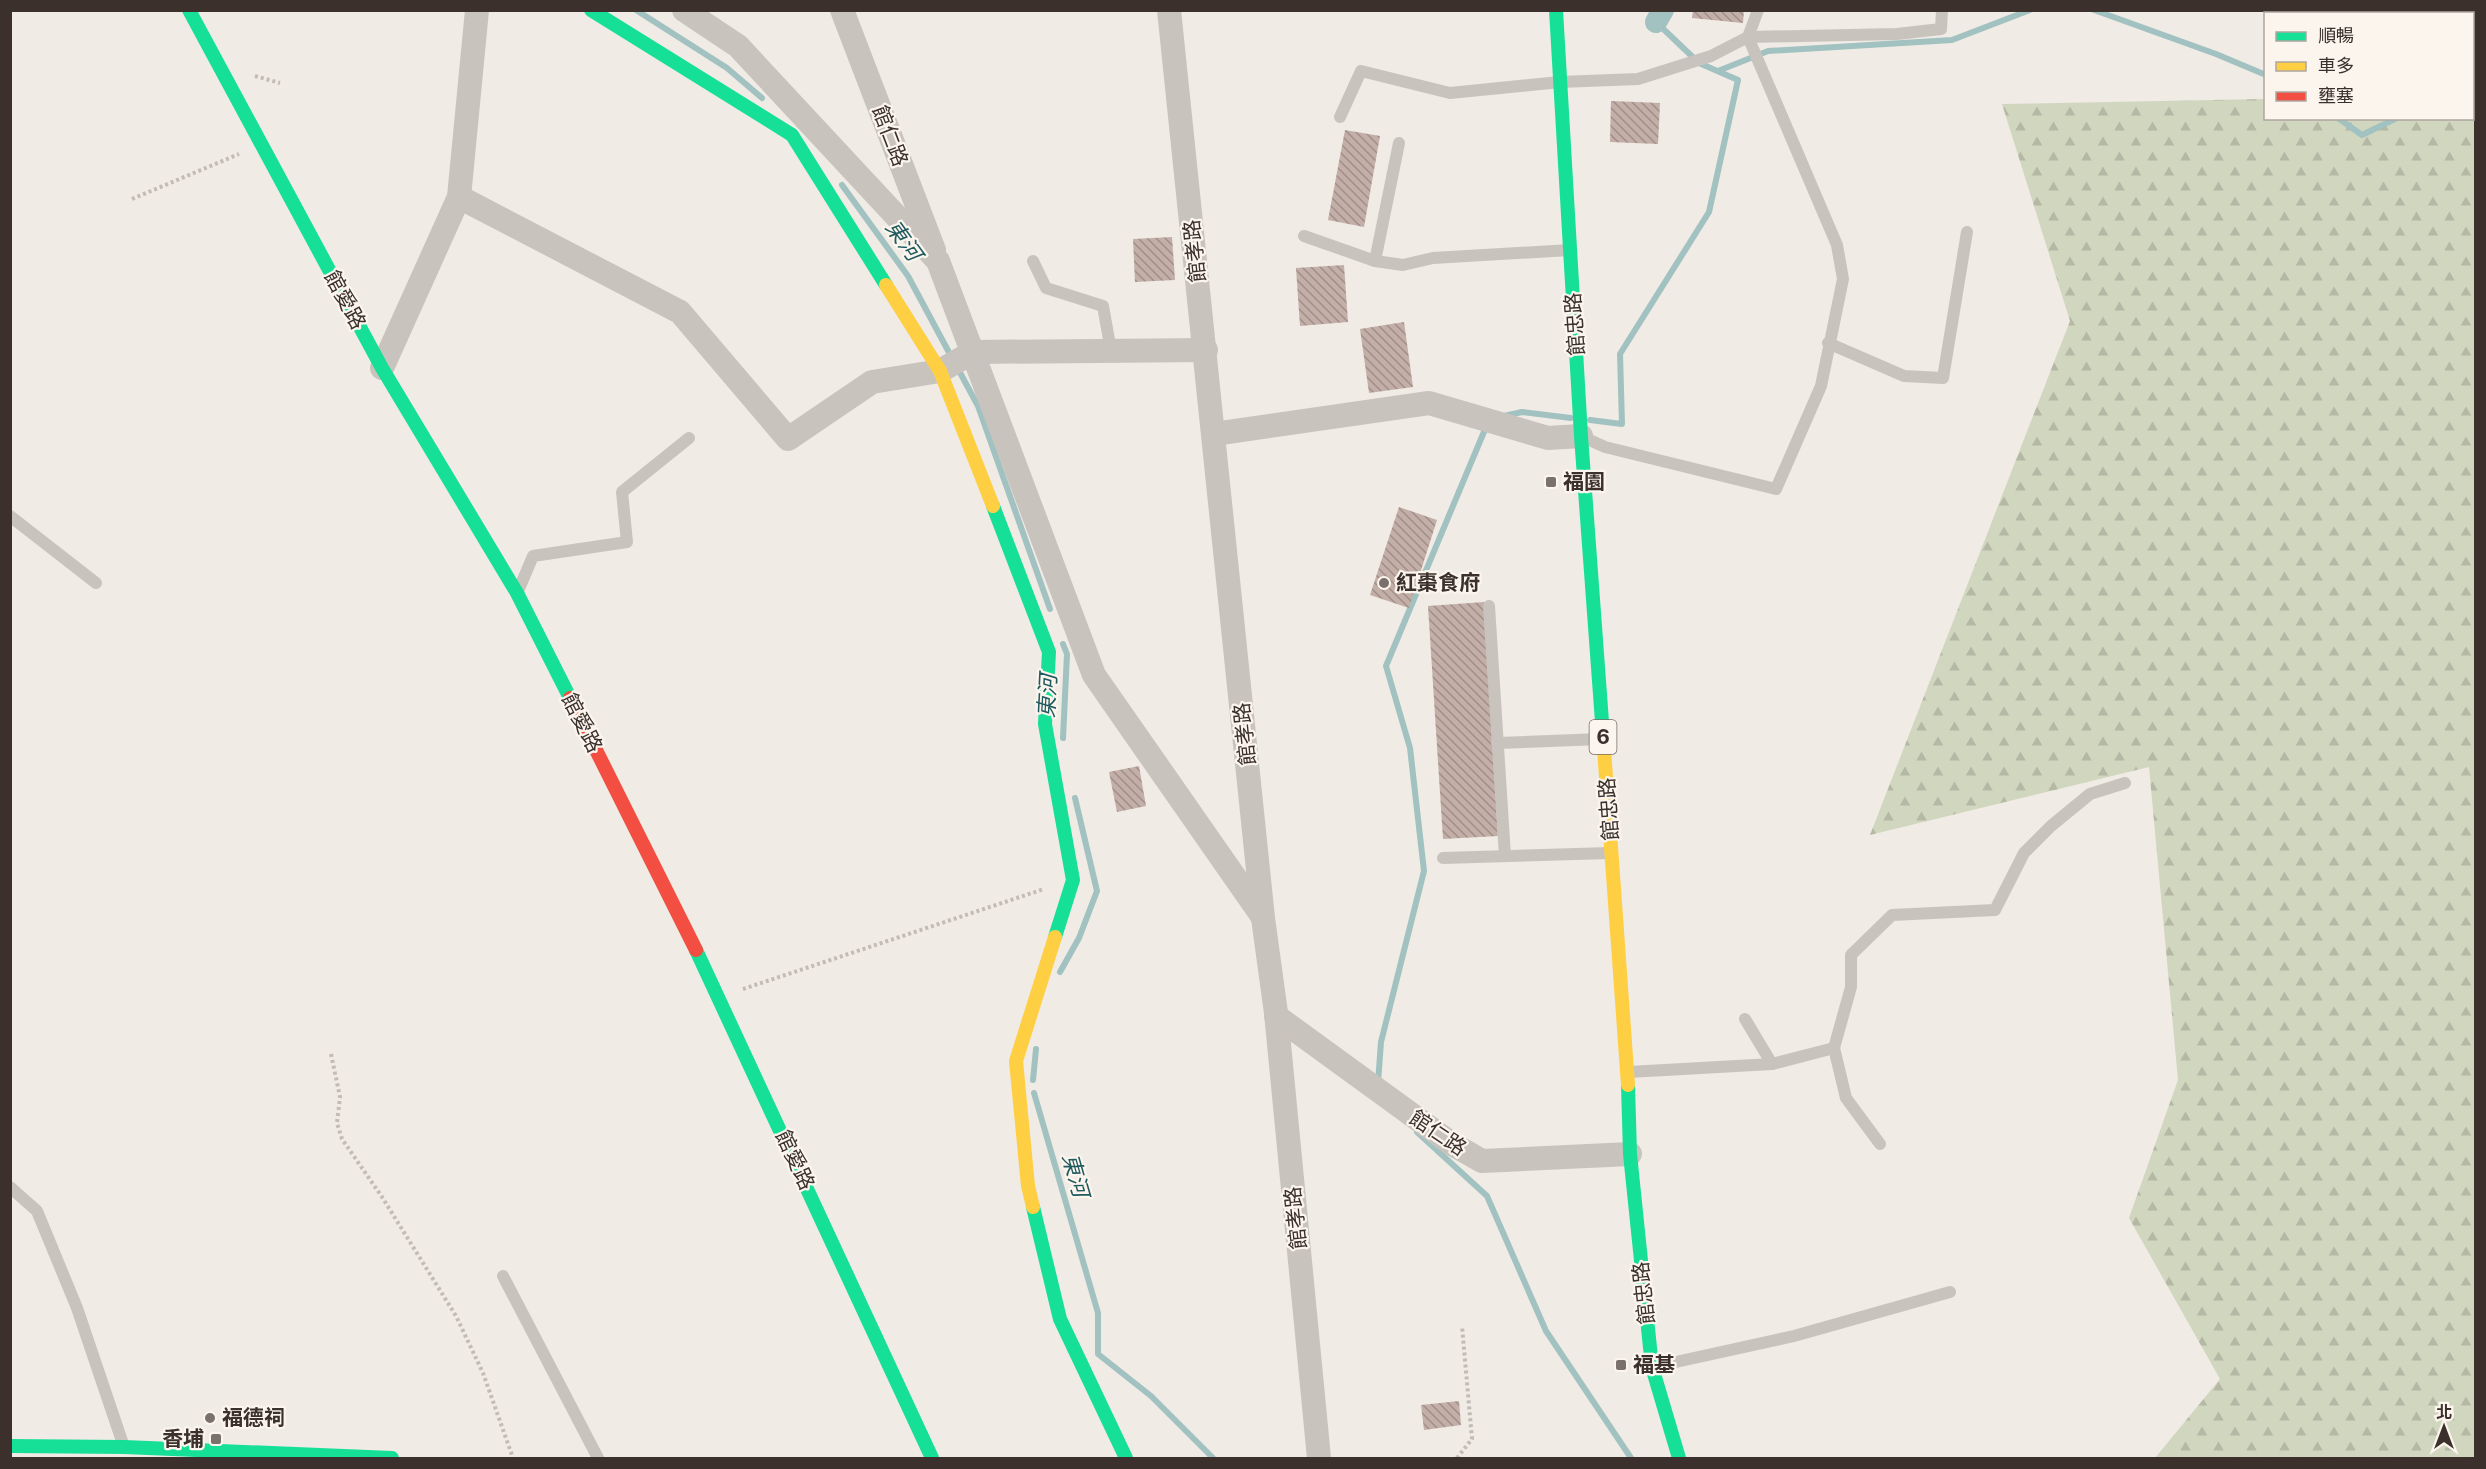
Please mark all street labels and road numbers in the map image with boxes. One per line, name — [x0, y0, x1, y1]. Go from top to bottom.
street label: 館仁路 — [868, 102, 913, 170]
street label: 館孝路 — [1179, 218, 1210, 284]
street label: 館愛路 — [320, 266, 371, 333]
street label: 館忠路 — [1560, 292, 1589, 356]
street label: 館愛路 — [557, 689, 608, 757]
street label: 館孝路 — [1229, 701, 1260, 767]
road number: 6 — [1590, 720, 1616, 754]
street label: 館忠路 — [1594, 777, 1623, 841]
street label: 館仁路 — [1405, 1105, 1471, 1161]
street label: 館愛路 — [771, 1126, 820, 1194]
street label: 館孝路 — [1280, 1185, 1311, 1251]
street label: 館忠路 — [1628, 1260, 1659, 1326]

